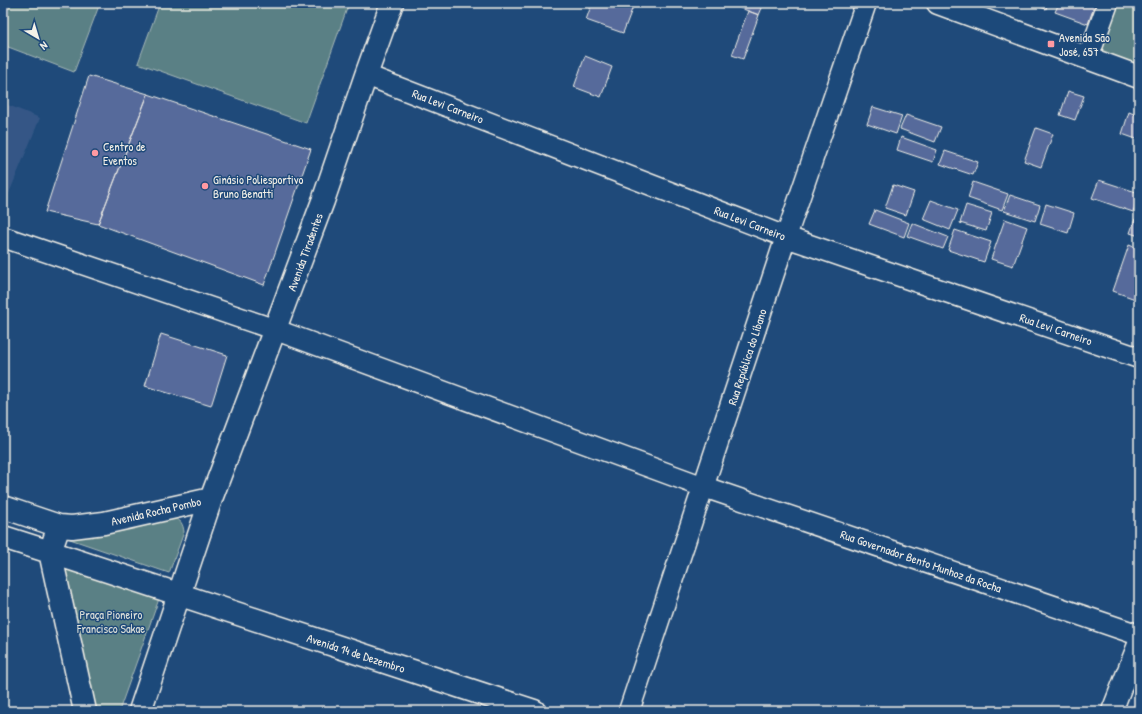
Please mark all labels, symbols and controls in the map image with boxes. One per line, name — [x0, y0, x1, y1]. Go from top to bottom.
north arrow — [18, 18, 58, 58]
place label: Avenida São José, 657 — [1059, 29, 1110, 60]
text: N — [37, 39, 51, 53]
marker: Avenida São José, 657 — [1046, 39, 1056, 49]
street label: Rua Levi Carneiro — [410, 85, 486, 128]
place label: Centro de Eventos — [103, 138, 146, 169]
marker: Centro de Eventos — [90, 148, 100, 158]
place label: Ginásio Poliesportivo Bruno Benatti — [213, 171, 304, 202]
marker: Ginásio Poliesportivo Bruno Benatti — [200, 181, 210, 191]
street label: Rua Levi Carneiro — [712, 202, 788, 245]
street label: Avenida Tiradentes — [283, 210, 327, 293]
street label: Rua República do Líbano — [723, 307, 771, 407]
street label: Rua Levi Carneiro — [1018, 309, 1095, 349]
street label: Avenida Rocha Pombo — [109, 492, 203, 530]
street label: Rua Governador Bento Munhoz da Rocha — [838, 525, 1004, 597]
park label: Praça Pioneiro Francisco Sakae — [76, 606, 145, 637]
street label: Avenida 14 de Dezembro — [305, 629, 408, 677]

